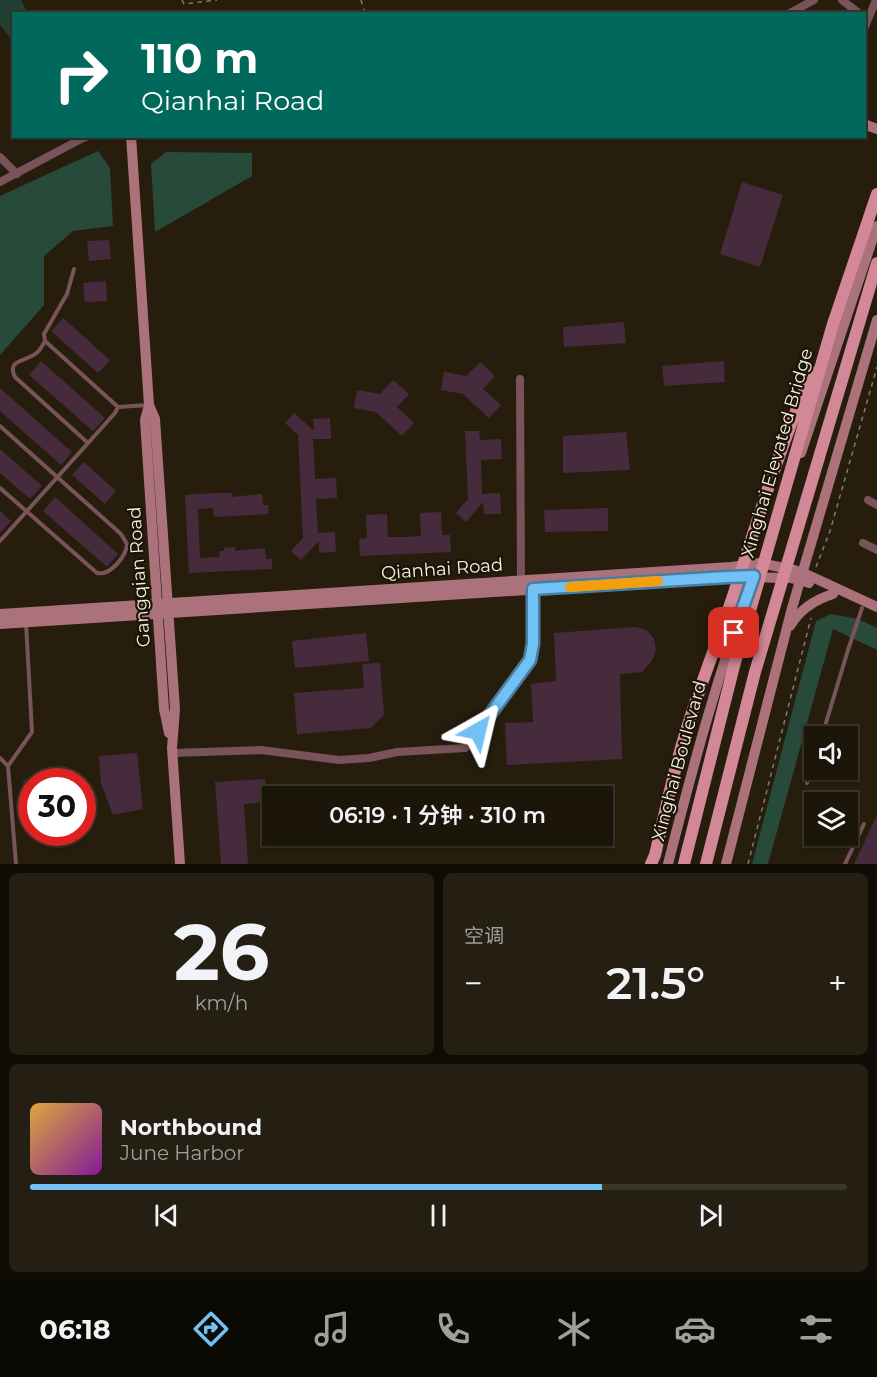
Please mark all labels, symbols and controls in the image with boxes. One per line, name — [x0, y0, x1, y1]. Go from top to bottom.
text: 110 m — [141, 32, 258, 84]
icon: right — [42, 36, 120, 114]
text: Qianhai Road — [141, 84, 324, 117]
street label: Xinghai Elevated Bridge — [737, 346, 817, 560]
street label: Gangqian Road — [123, 506, 155, 648]
street label: Qianhai Road — [380, 554, 504, 584]
pin — [708, 607, 759, 658]
icon: arrive — [717, 616, 750, 649]
street label: Xinghai Boulevard — [647, 678, 711, 844]
position arrow — [446, 699, 510, 763]
map controls — [804, 726, 858, 846]
button: sound — [804, 726, 858, 780]
speed limit sign: 30 — [18, 768, 96, 846]
button: layers — [804, 792, 858, 846]
text: 06:19 · 1 分钟 · 310 m — [329, 802, 546, 829]
text: 26 — [174, 904, 269, 1000]
text: 空调 — [464, 924, 504, 948]
text: 21.5° — [606, 955, 705, 1010]
text: − — [464, 963, 483, 1003]
text: + — [828, 963, 847, 1003]
text: km/h — [195, 991, 248, 1015]
text: Northbound — [120, 1114, 262, 1141]
text: June Harbor — [120, 1141, 244, 1165]
icon: previous — [150, 1199, 183, 1232]
icon: pause — [422, 1199, 455, 1232]
icon: next — [694, 1199, 727, 1232]
icon: directions — [190, 1308, 232, 1350]
icon: music — [311, 1308, 353, 1350]
icon: phone — [432, 1308, 474, 1350]
icon: climate — [553, 1308, 595, 1350]
icon: car — [674, 1308, 716, 1350]
icon: filters — [795, 1308, 837, 1350]
text: 06:18 — [40, 1313, 111, 1346]

